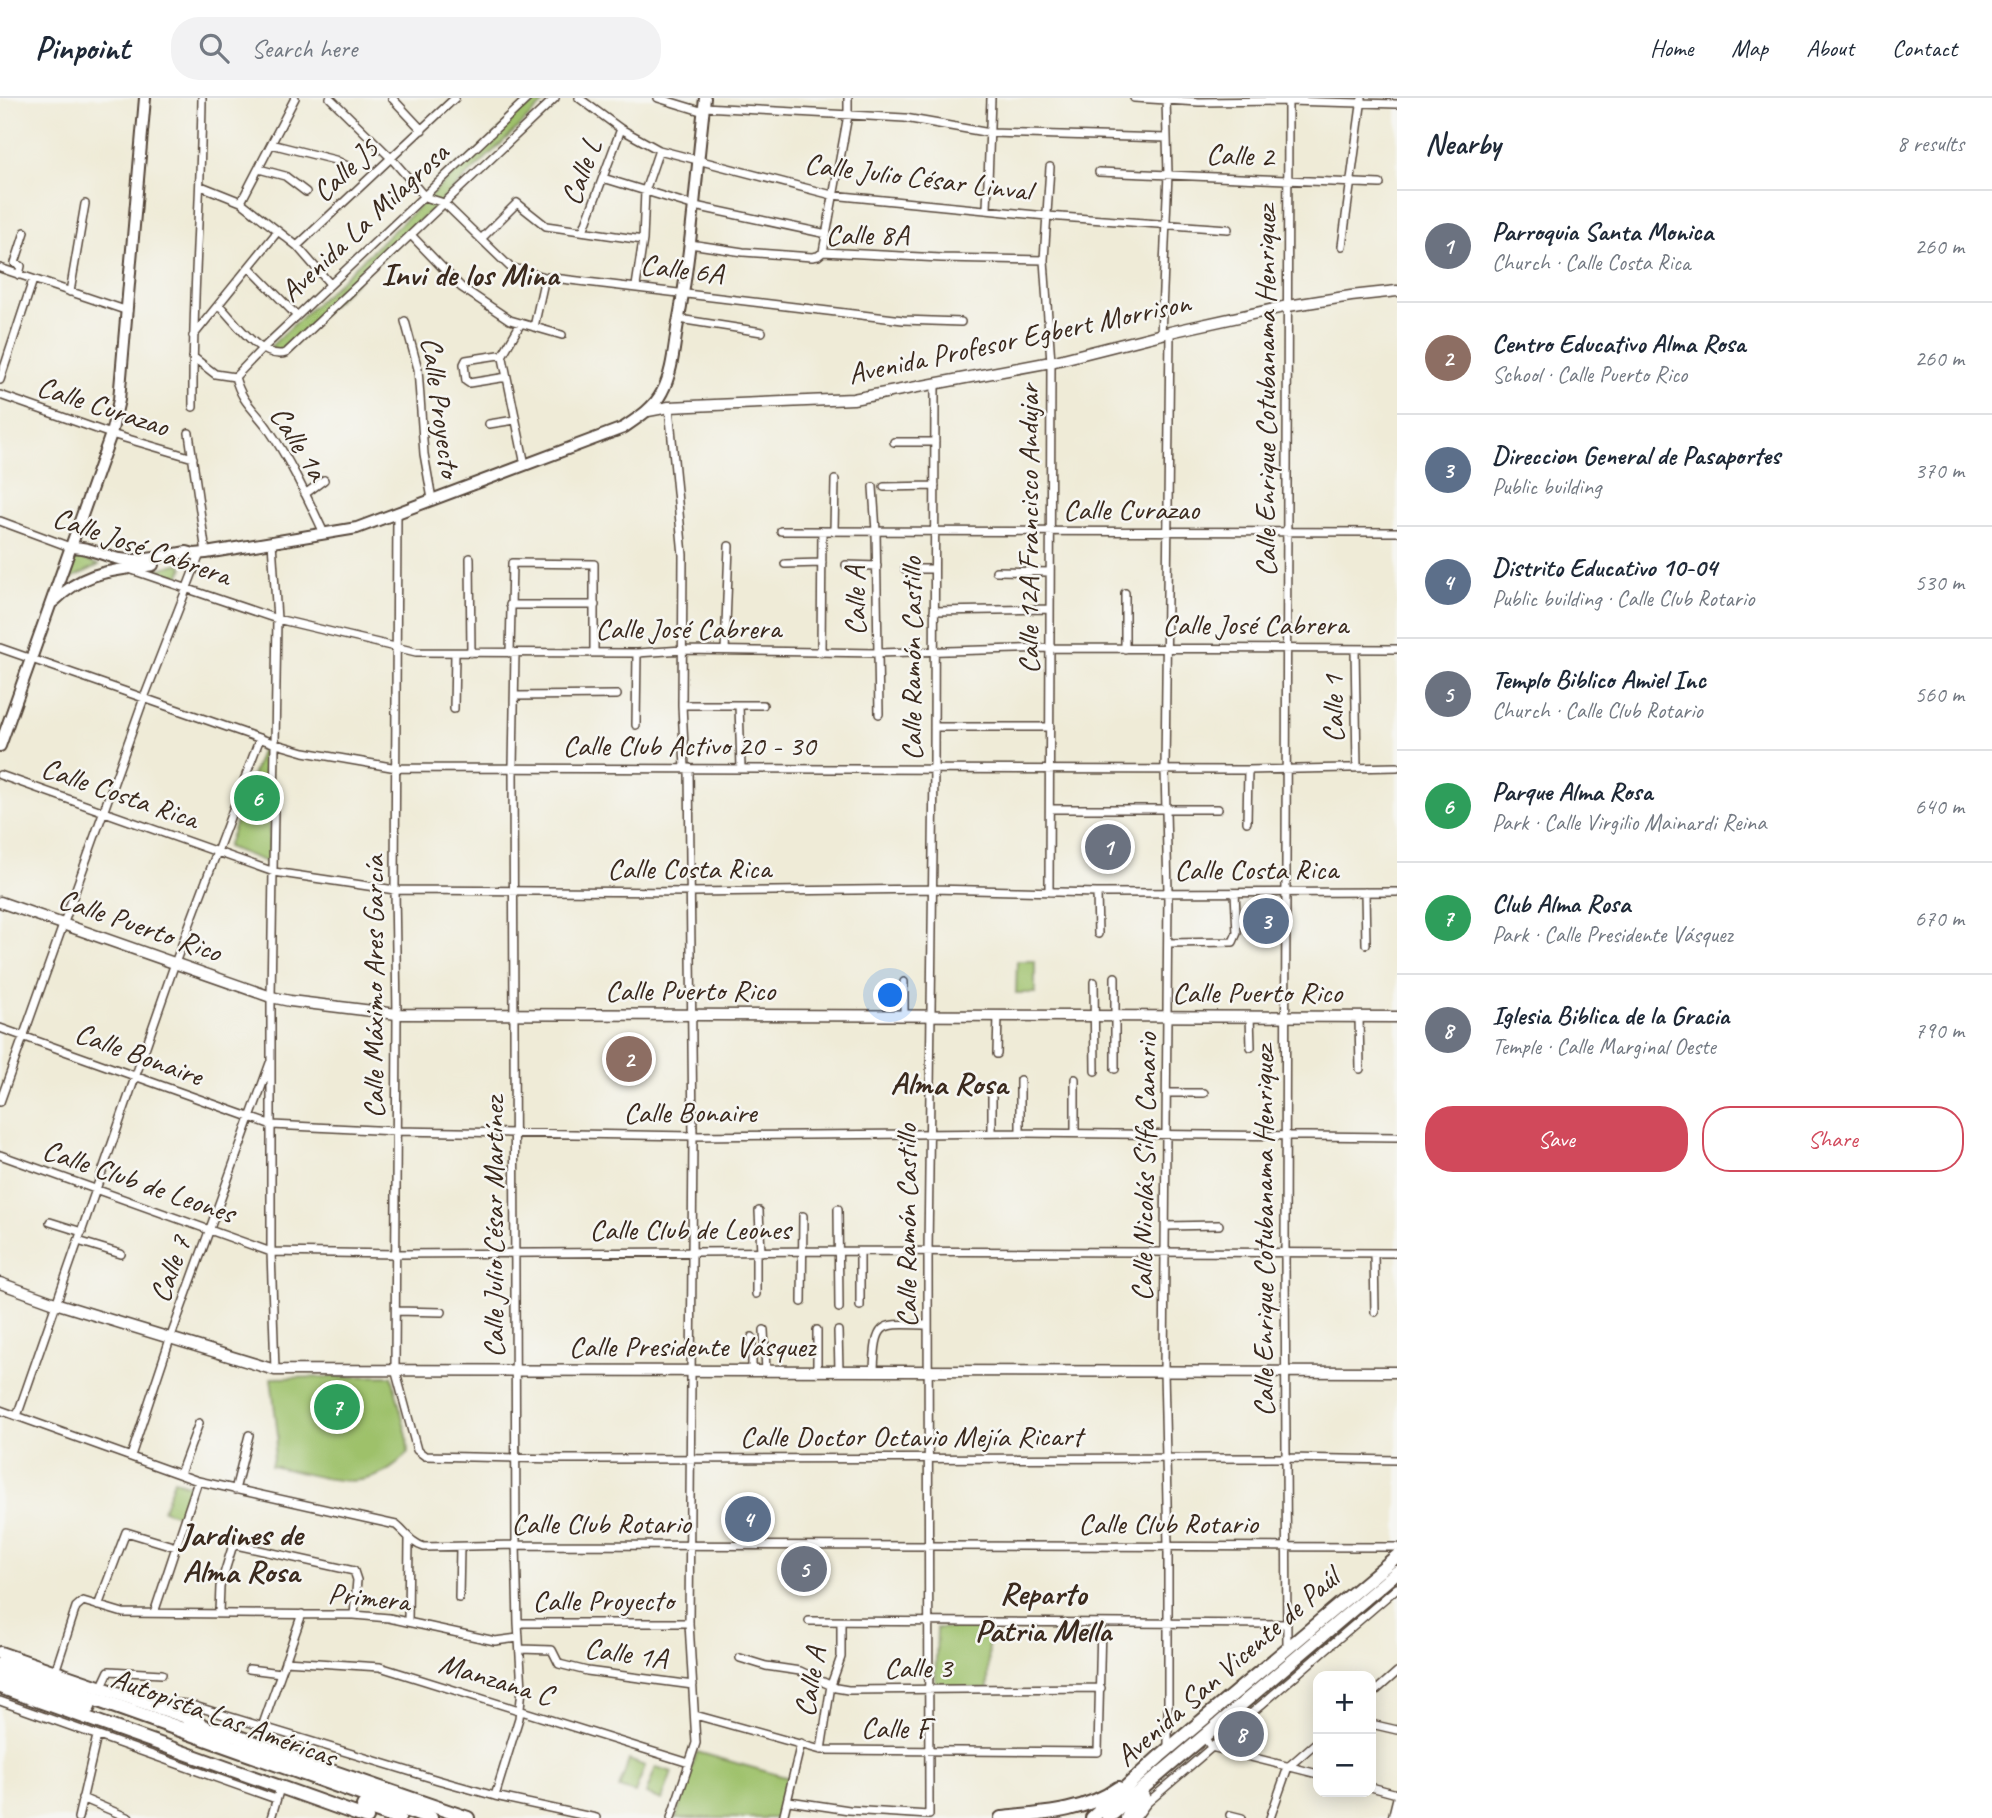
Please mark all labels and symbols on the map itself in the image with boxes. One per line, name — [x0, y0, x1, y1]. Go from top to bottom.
street label: Calle J5 — [304, 129, 387, 210]
street label: Avenida La Milagrosa — [272, 133, 458, 310]
street label: Calle L — [552, 134, 610, 210]
street label: Calle 2 — [1205, 135, 1277, 175]
street label: Calle Julio César Linval — [803, 144, 1038, 210]
street label: Calle Enrique Cotubanama Henriquez — [1246, 202, 1284, 577]
street label: Calle 8A — [826, 215, 910, 253]
street label: Calle 6A — [639, 245, 727, 293]
district label: Invi de los Mina — [381, 254, 562, 295]
street label: Avenida Profesor Egbert Morrison — [844, 283, 1195, 393]
street label: Calle Proyecto — [412, 335, 470, 483]
street label: Calle Curazao — [32, 367, 175, 446]
street label: Calle 12A Francisco Andujar — [1009, 382, 1047, 674]
street label: Calle 1a — [261, 399, 338, 489]
street label: Calle Curazao — [1063, 490, 1200, 528]
street label: Calle José Cabrera — [48, 498, 238, 595]
street label: Calle Ramón Castillo — [892, 556, 930, 761]
street label: Calle A — [835, 564, 875, 636]
street label: Calle José Cabrera — [1162, 605, 1350, 643]
street label: Calle José Cabrera — [595, 609, 783, 647]
street label: Calle 1 — [1313, 673, 1353, 743]
street label: Calle Club Activo 20 - 30 — [563, 726, 818, 764]
street label: Calle Costa Rica — [37, 748, 206, 838]
pin: 6 — [234, 772, 280, 824]
pin: 1 — [1085, 821, 1131, 873]
street label: Calle Costa Rica — [607, 849, 773, 887]
street label: Calle Costa Rica — [1174, 850, 1340, 888]
street label: Calle Máximo Ares García — [354, 854, 392, 1119]
street label: Calle Puerto Rico — [53, 879, 228, 971]
pin: 3 — [1243, 895, 1289, 947]
street label: Calle Puerto Rico — [605, 971, 776, 1009]
street label: Calle Puerto Rico — [1172, 973, 1343, 1011]
your location — [873, 978, 907, 1012]
street label: Calle Bonaire — [70, 1013, 210, 1095]
street label: Calle Nicolás Silfa Canario — [1123, 1031, 1165, 1302]
pin: 2 — [606, 1033, 652, 1085]
street label: Calle Enrique Cotubanama Henriquez — [1244, 1042, 1282, 1417]
district label: Alma Rosa — [891, 1063, 1010, 1104]
street label: Calle Bonaire — [623, 1093, 759, 1131]
street label: Calle Julio César Martínez — [474, 1094, 512, 1358]
street label: Calle Ramón Castillo — [887, 1123, 925, 1328]
street label: Calle Club de Leones — [38, 1130, 243, 1233]
street label: Calle Club de Leones — [590, 1210, 793, 1248]
street label: Calle 7 — [141, 1229, 200, 1307]
street label: Calle Presidente Vásquez — [569, 1327, 817, 1365]
pin: 7 — [314, 1381, 360, 1433]
street label: Calle Doctor Octavio Mejía Ricart — [740, 1417, 1086, 1455]
pin: 4 — [725, 1493, 771, 1545]
street label: Calle Club Rotario — [511, 1504, 692, 1542]
street label: Calle Club Rotario — [1078, 1504, 1259, 1542]
district label: Jardines de Alma Rosa — [178, 1514, 306, 1592]
pin: 5 — [781, 1543, 827, 1595]
street label: Avenida San Vicente de Paúl — [1107, 1556, 1350, 1775]
district label: Reparto Patria Mella — [975, 1573, 1114, 1651]
street label: Primera — [326, 1574, 414, 1620]
street label: Calle Proyecto — [533, 1581, 677, 1619]
street label: Calle 1A — [582, 1628, 672, 1678]
street label: Calle A — [785, 1643, 835, 1720]
street label: Manzana C — [435, 1644, 560, 1715]
street label: Calle 3 — [884, 1648, 954, 1686]
street label: Autopista Las Américas — [106, 1659, 345, 1776]
street label: Calle F — [860, 1708, 937, 1748]
pin: 8 — [1218, 1708, 1264, 1760]

